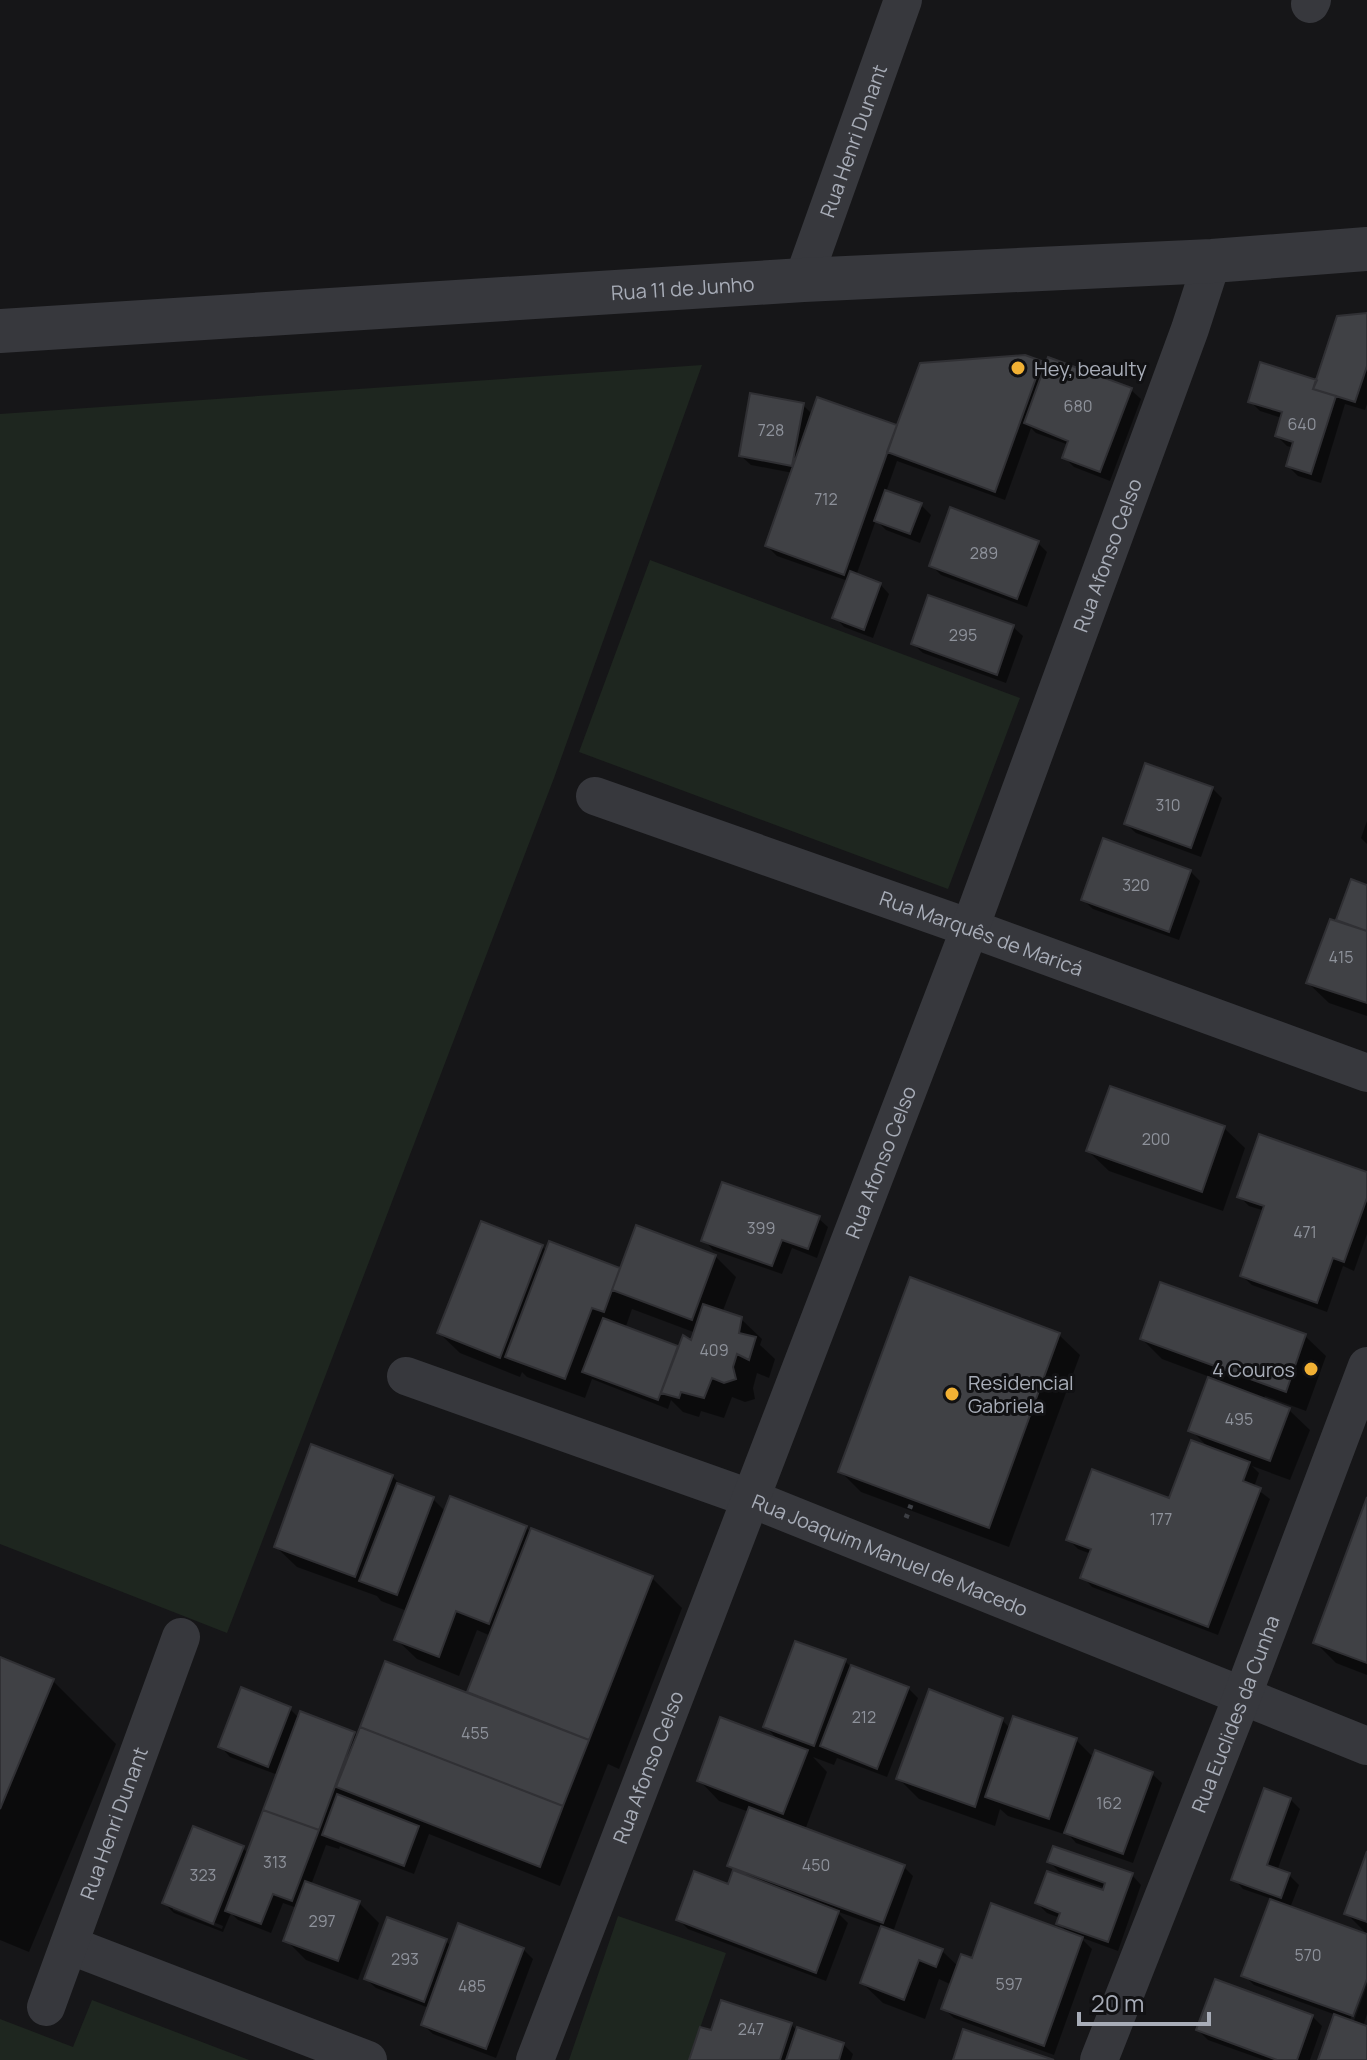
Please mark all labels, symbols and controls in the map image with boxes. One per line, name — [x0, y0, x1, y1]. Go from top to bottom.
street label: Rua Henri Dunant — [813, 60, 893, 221]
street label: Rua 11 de Junho — [610, 270, 755, 306]
place label: Hey, beaulty — [1034, 355, 1147, 382]
marker: Hey, beaulty — [1009, 359, 1027, 377]
house number: 680 — [1064, 395, 1092, 417]
house number: 640 — [1287, 413, 1317, 435]
house number: 728 — [758, 419, 784, 441]
street label: Rua Afonso Celso — [1066, 474, 1148, 636]
house number: 712 — [814, 488, 838, 510]
house number: 289 — [970, 542, 998, 564]
house number: 295 — [949, 624, 977, 646]
house number: 310 — [1156, 794, 1180, 816]
house number: 320 — [1122, 874, 1150, 896]
street label: Rua Marquês de Maricá — [876, 884, 1087, 982]
house number: 415 — [1329, 946, 1353, 968]
street label: Rua Afonso Celso — [838, 1082, 922, 1242]
house number: 200 — [1142, 1128, 1170, 1150]
house number: 399 — [747, 1217, 775, 1239]
house number: 471 — [1293, 1221, 1317, 1243]
house number: 409 — [699, 1339, 729, 1361]
place label: 4 Couros — [1212, 1356, 1295, 1383]
marker: 4 Couros — [1302, 1360, 1320, 1378]
place label: Residencial Gabriela — [968, 1369, 1074, 1419]
marker: Residencial Gabriela — [943, 1385, 961, 1403]
house number: 495 — [1225, 1408, 1253, 1430]
street label: Rua Joaquim Manuel de Macedo — [748, 1487, 1032, 1622]
house number: 177 — [1150, 1508, 1172, 1530]
street label: Rua Euclides da Cunha — [1184, 1611, 1285, 1816]
street label: Rua Afonso Celso — [606, 1686, 689, 1847]
house number: 212 — [852, 1706, 876, 1728]
house number: 455 — [461, 1722, 489, 1744]
street label: Rua Henri Dunant — [73, 1743, 153, 1903]
house number: 162 — [1096, 1792, 1122, 1814]
house number: 313 — [263, 1851, 287, 1873]
house number: 450 — [802, 1854, 830, 1876]
house number: 323 — [190, 1864, 216, 1886]
house number: 297 — [309, 1910, 335, 1932]
house number: 570 — [1294, 1944, 1322, 1966]
house number: 293 — [391, 1948, 419, 1970]
house number: 597 — [996, 1973, 1023, 1995]
house number: 485 — [458, 1975, 486, 1997]
scale bar — [1079, 1976, 1209, 2026]
text: 20 m — [1091, 1986, 1144, 2019]
house number: 247 — [738, 2018, 764, 2040]

